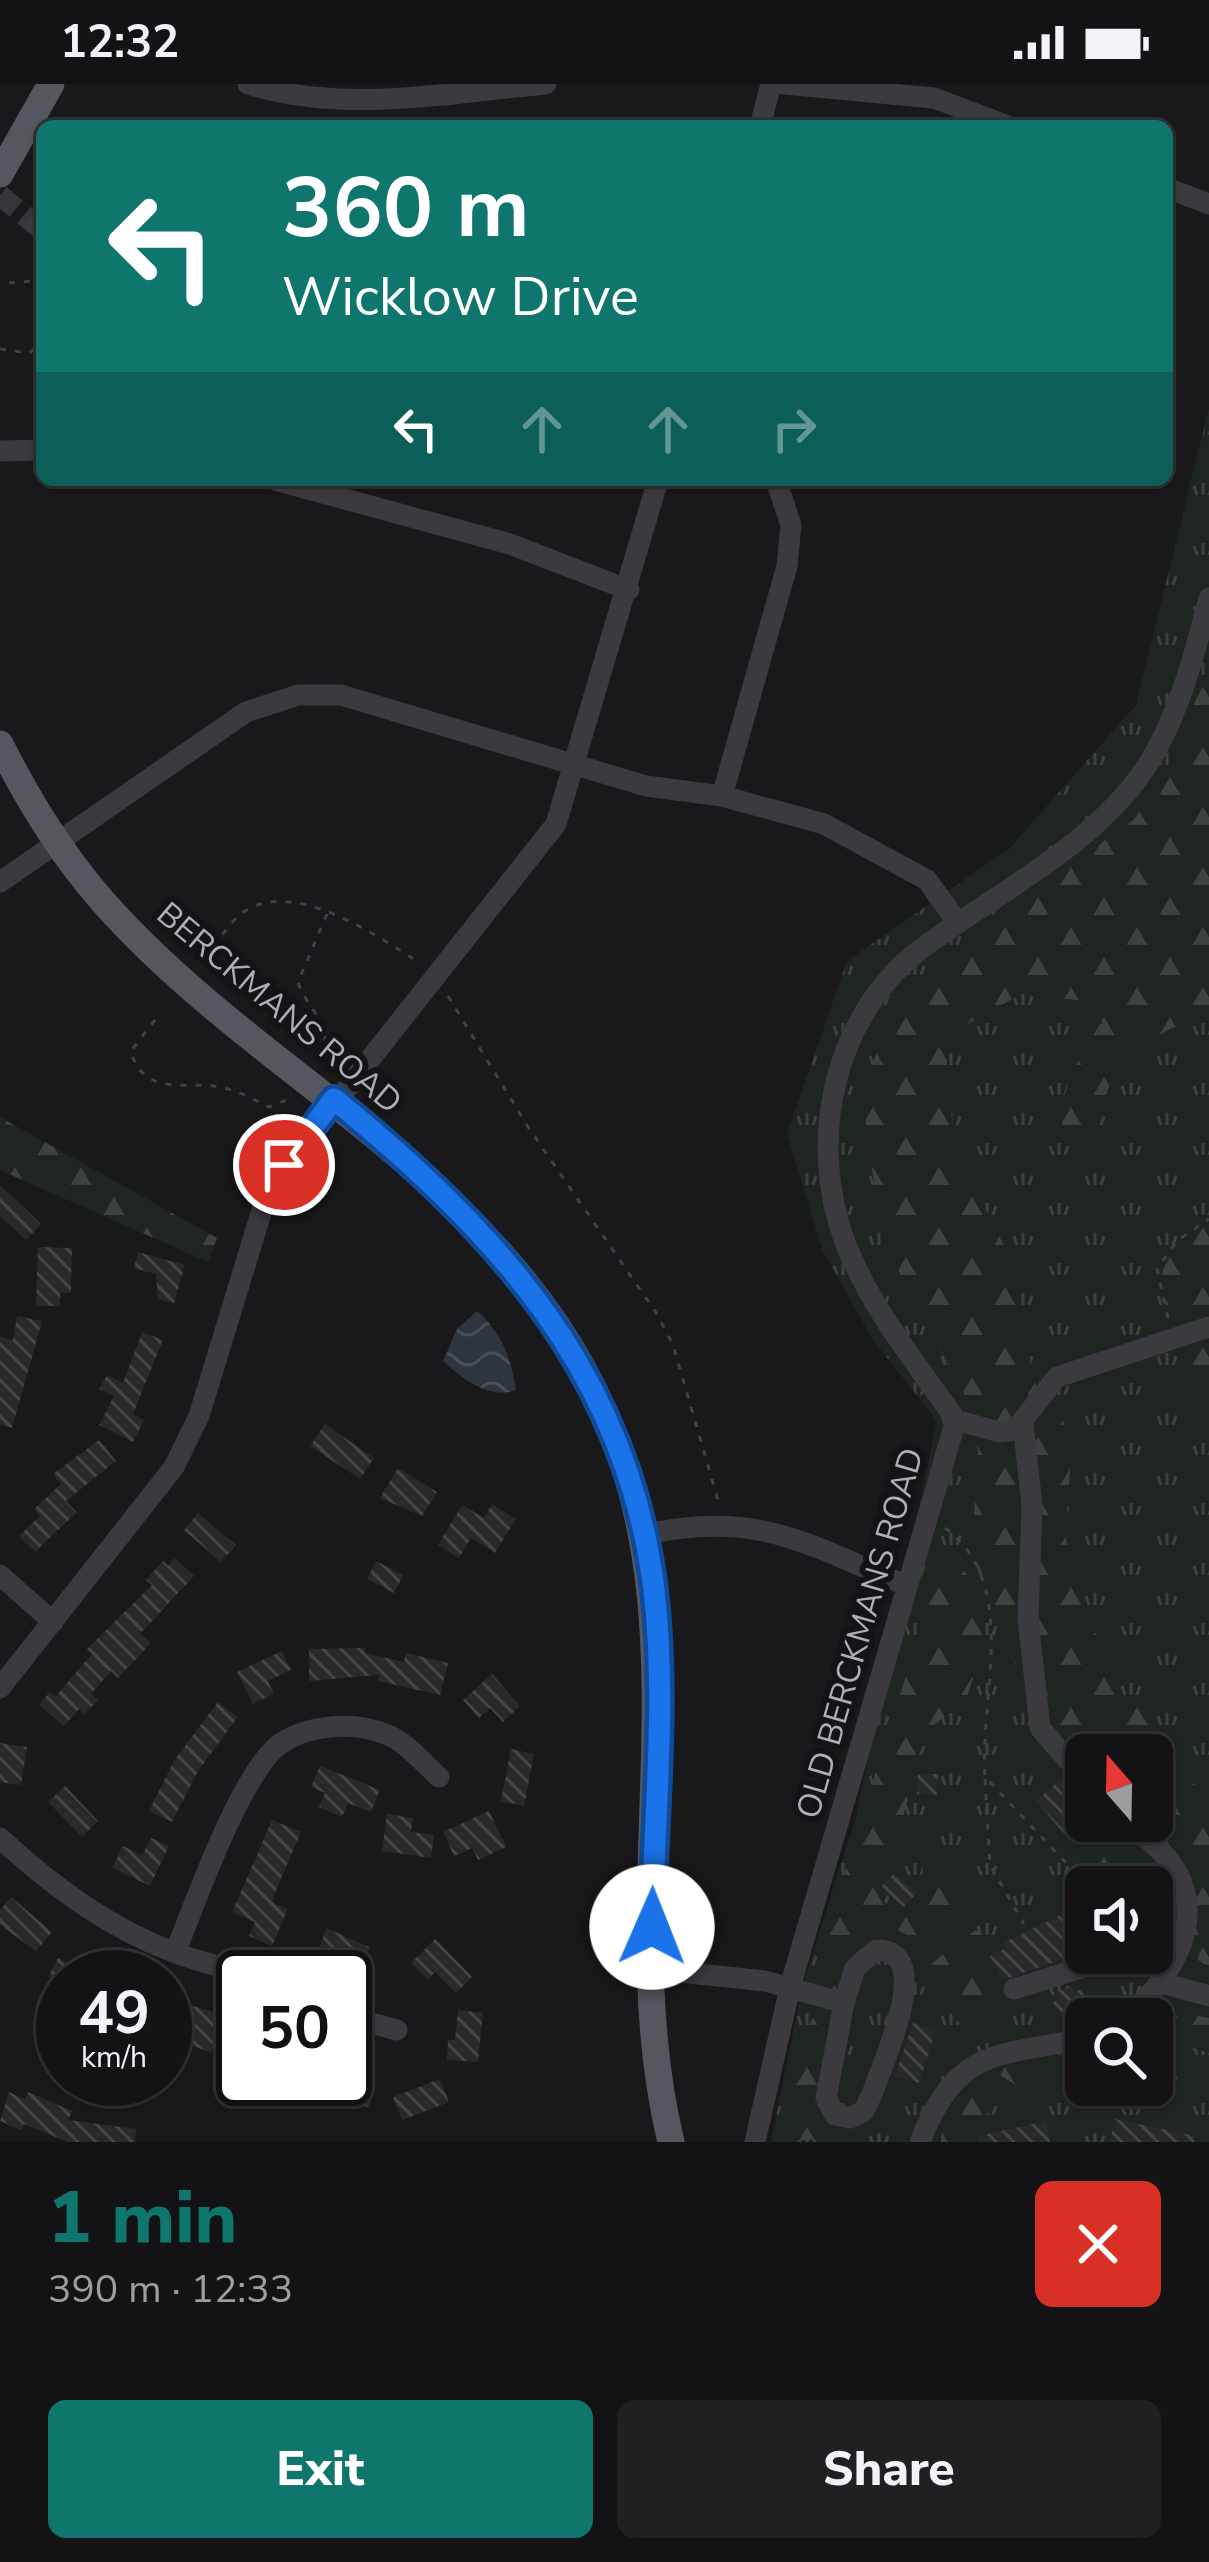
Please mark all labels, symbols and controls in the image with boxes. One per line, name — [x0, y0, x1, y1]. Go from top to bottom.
text: 12:32 — [60, 12, 179, 73]
text: 360 m — [282, 151, 530, 266]
icon: left — [84, 168, 240, 324]
text: Wicklow Drive — [282, 260, 639, 334]
icon: left — [383, 396, 449, 462]
icon: ahead — [509, 396, 575, 462]
icon: ahead — [635, 396, 701, 462]
icon: right — [761, 396, 827, 462]
street label: BERCKMANS ROAD — [147, 892, 411, 1124]
pin — [233, 1114, 335, 1216]
icon: arrive — [251, 1132, 317, 1198]
street label: OLD BERCKMANS ROAD — [786, 1443, 935, 1824]
north arrow — [1065, 1734, 1173, 1842]
map controls — [1065, 1734, 1173, 2106]
position arrow — [589, 1864, 715, 1990]
button: sound — [1065, 1866, 1173, 1974]
speed limit sign: 50 — [216, 1950, 372, 2106]
text: 49 — [78, 1972, 150, 2054]
button: search — [1065, 1998, 1173, 2106]
text: km/h — [81, 2037, 147, 2078]
text: 1 min — [48, 2169, 237, 2267]
button: close — [1035, 2181, 1161, 2307]
text: 390 m · 12:33 — [48, 2263, 293, 2316]
button: Exit — [48, 2400, 593, 2538]
button: Share — [617, 2400, 1161, 2538]

